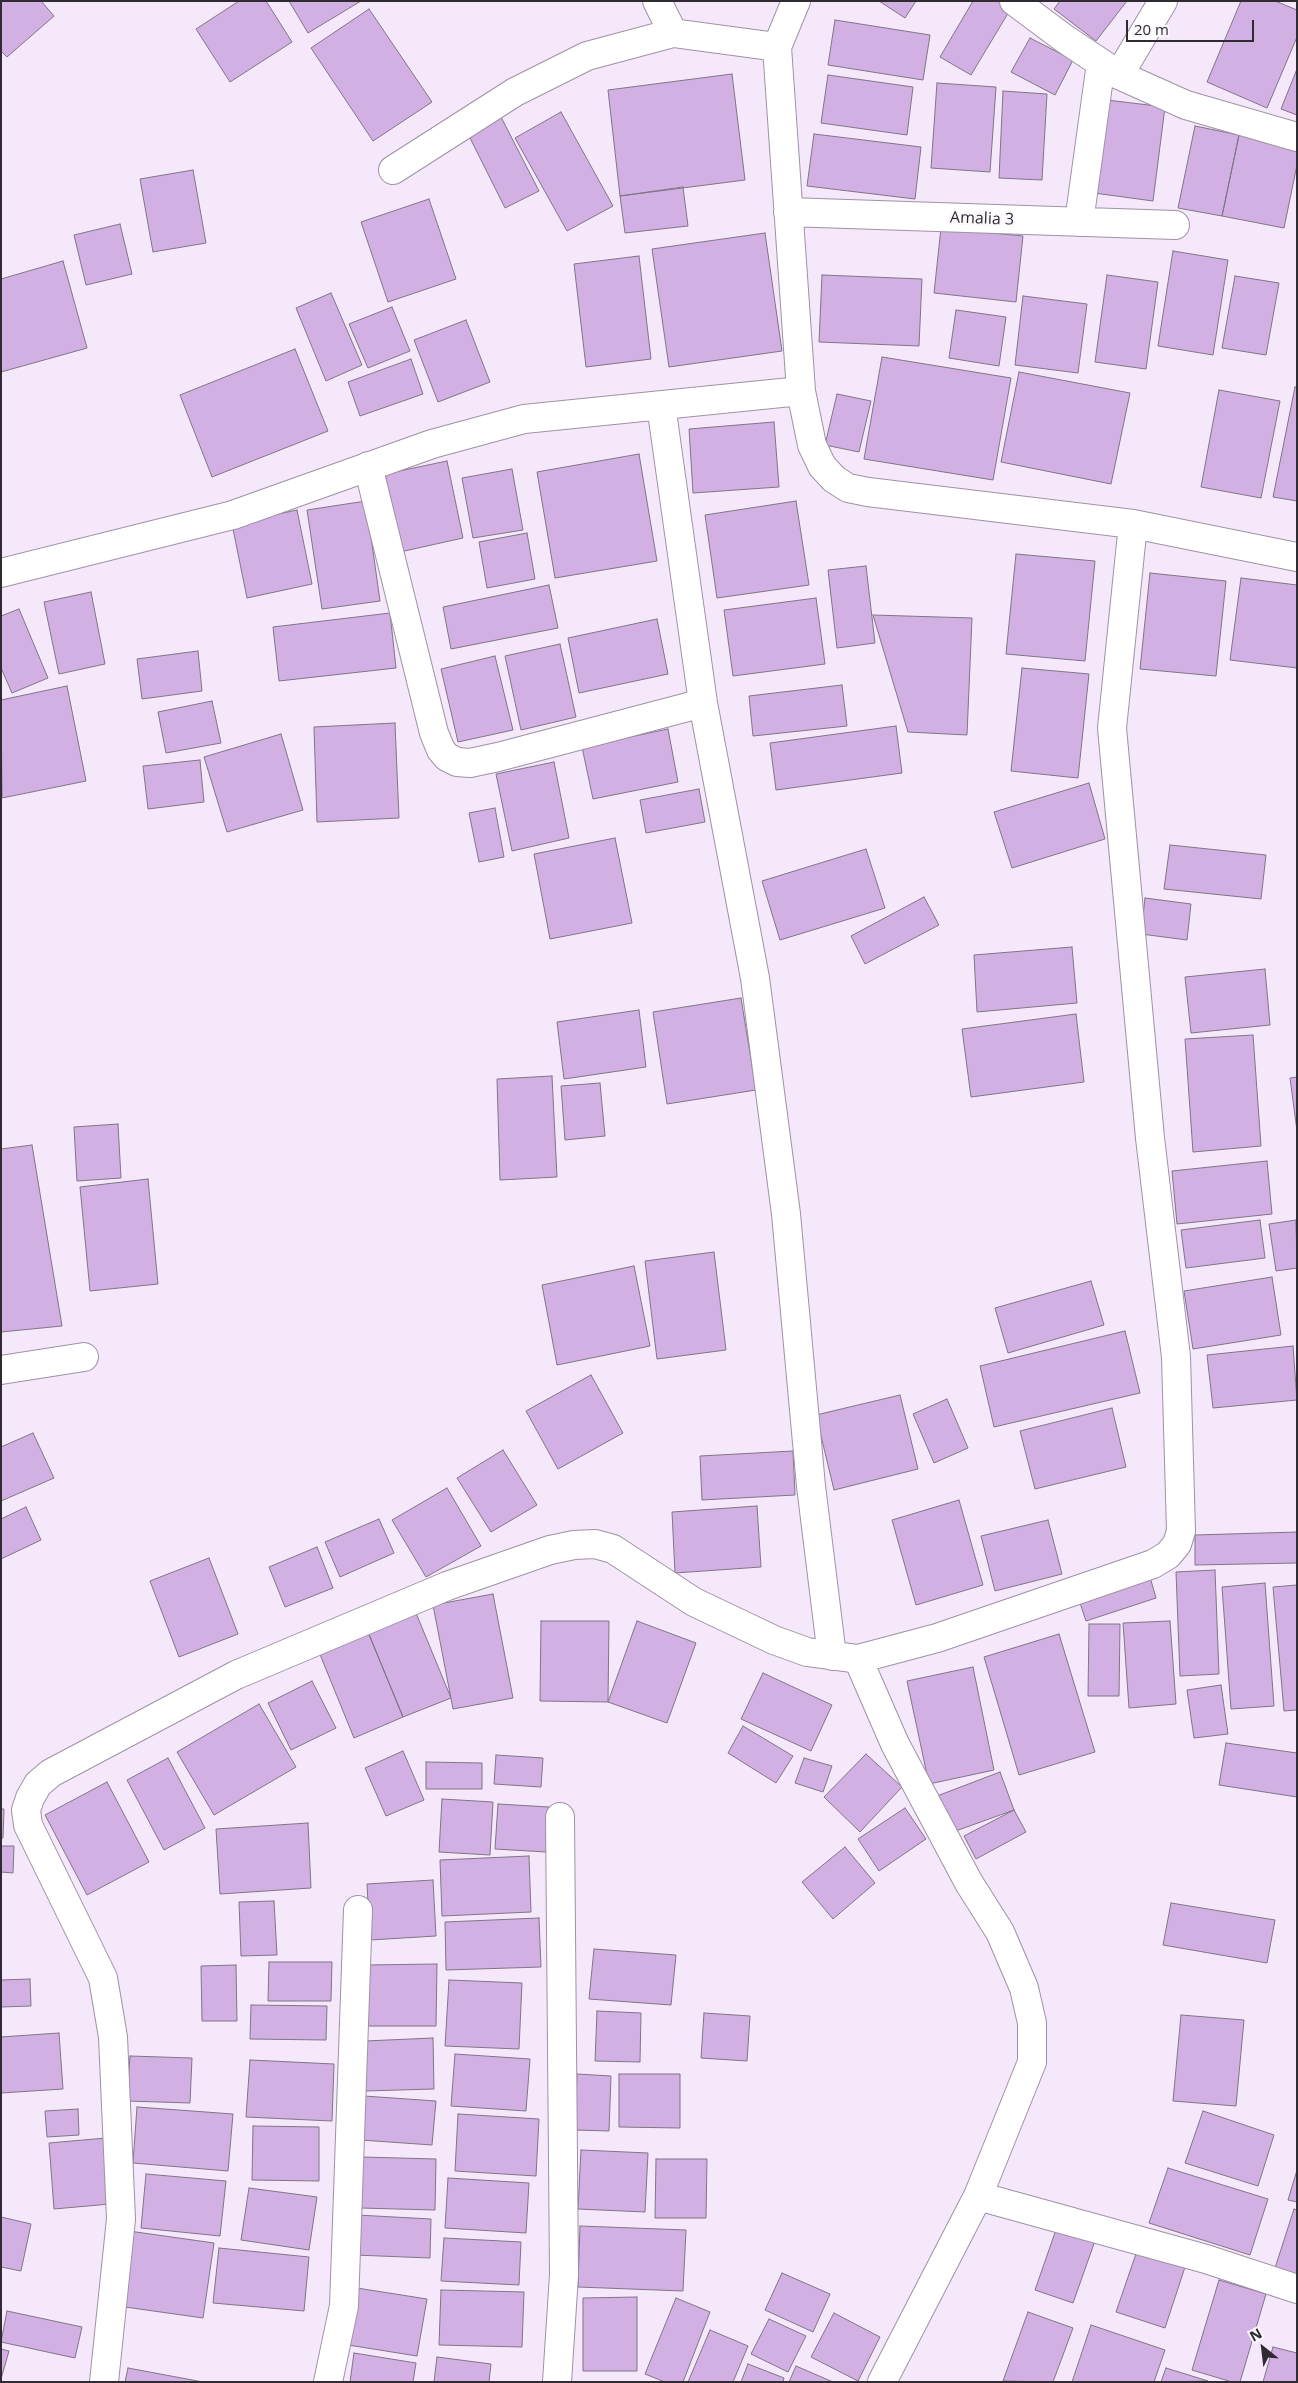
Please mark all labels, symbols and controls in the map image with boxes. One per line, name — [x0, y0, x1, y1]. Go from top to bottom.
scale bar — [1128, 10, 1256, 42]
text: 20 m — [1134, 19, 1169, 39]
street label: Amalia 3 — [950, 208, 1014, 230]
north arrow — [1238, 2323, 1288, 2373]
text: N — [1246, 2323, 1265, 2346]

